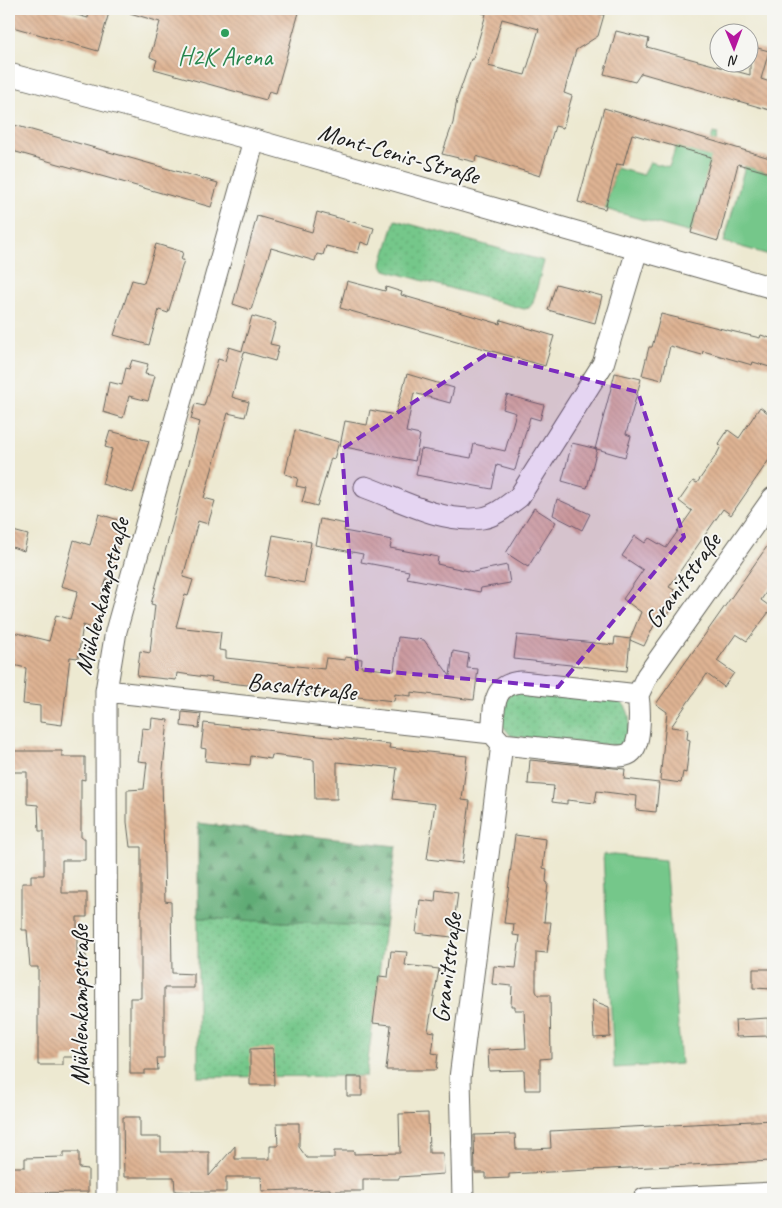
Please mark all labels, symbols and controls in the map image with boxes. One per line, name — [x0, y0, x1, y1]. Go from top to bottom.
north arrow — [710, 22, 760, 72]
marker: H2K Arena — [219, 27, 231, 39]
place label: H2K Arena — [178, 41, 274, 73]
text: N — [727, 52, 739, 69]
street label: Mont-Cenis-Straße — [315, 116, 485, 193]
street label: Mühlenkampstraße — [67, 513, 137, 678]
street label: Granitstraße — [637, 525, 729, 635]
street label: Basaltstraße — [246, 665, 360, 709]
street label: Granitstraße — [424, 910, 470, 1025]
street label: Mühlenkampstraße — [64, 923, 96, 1085]

